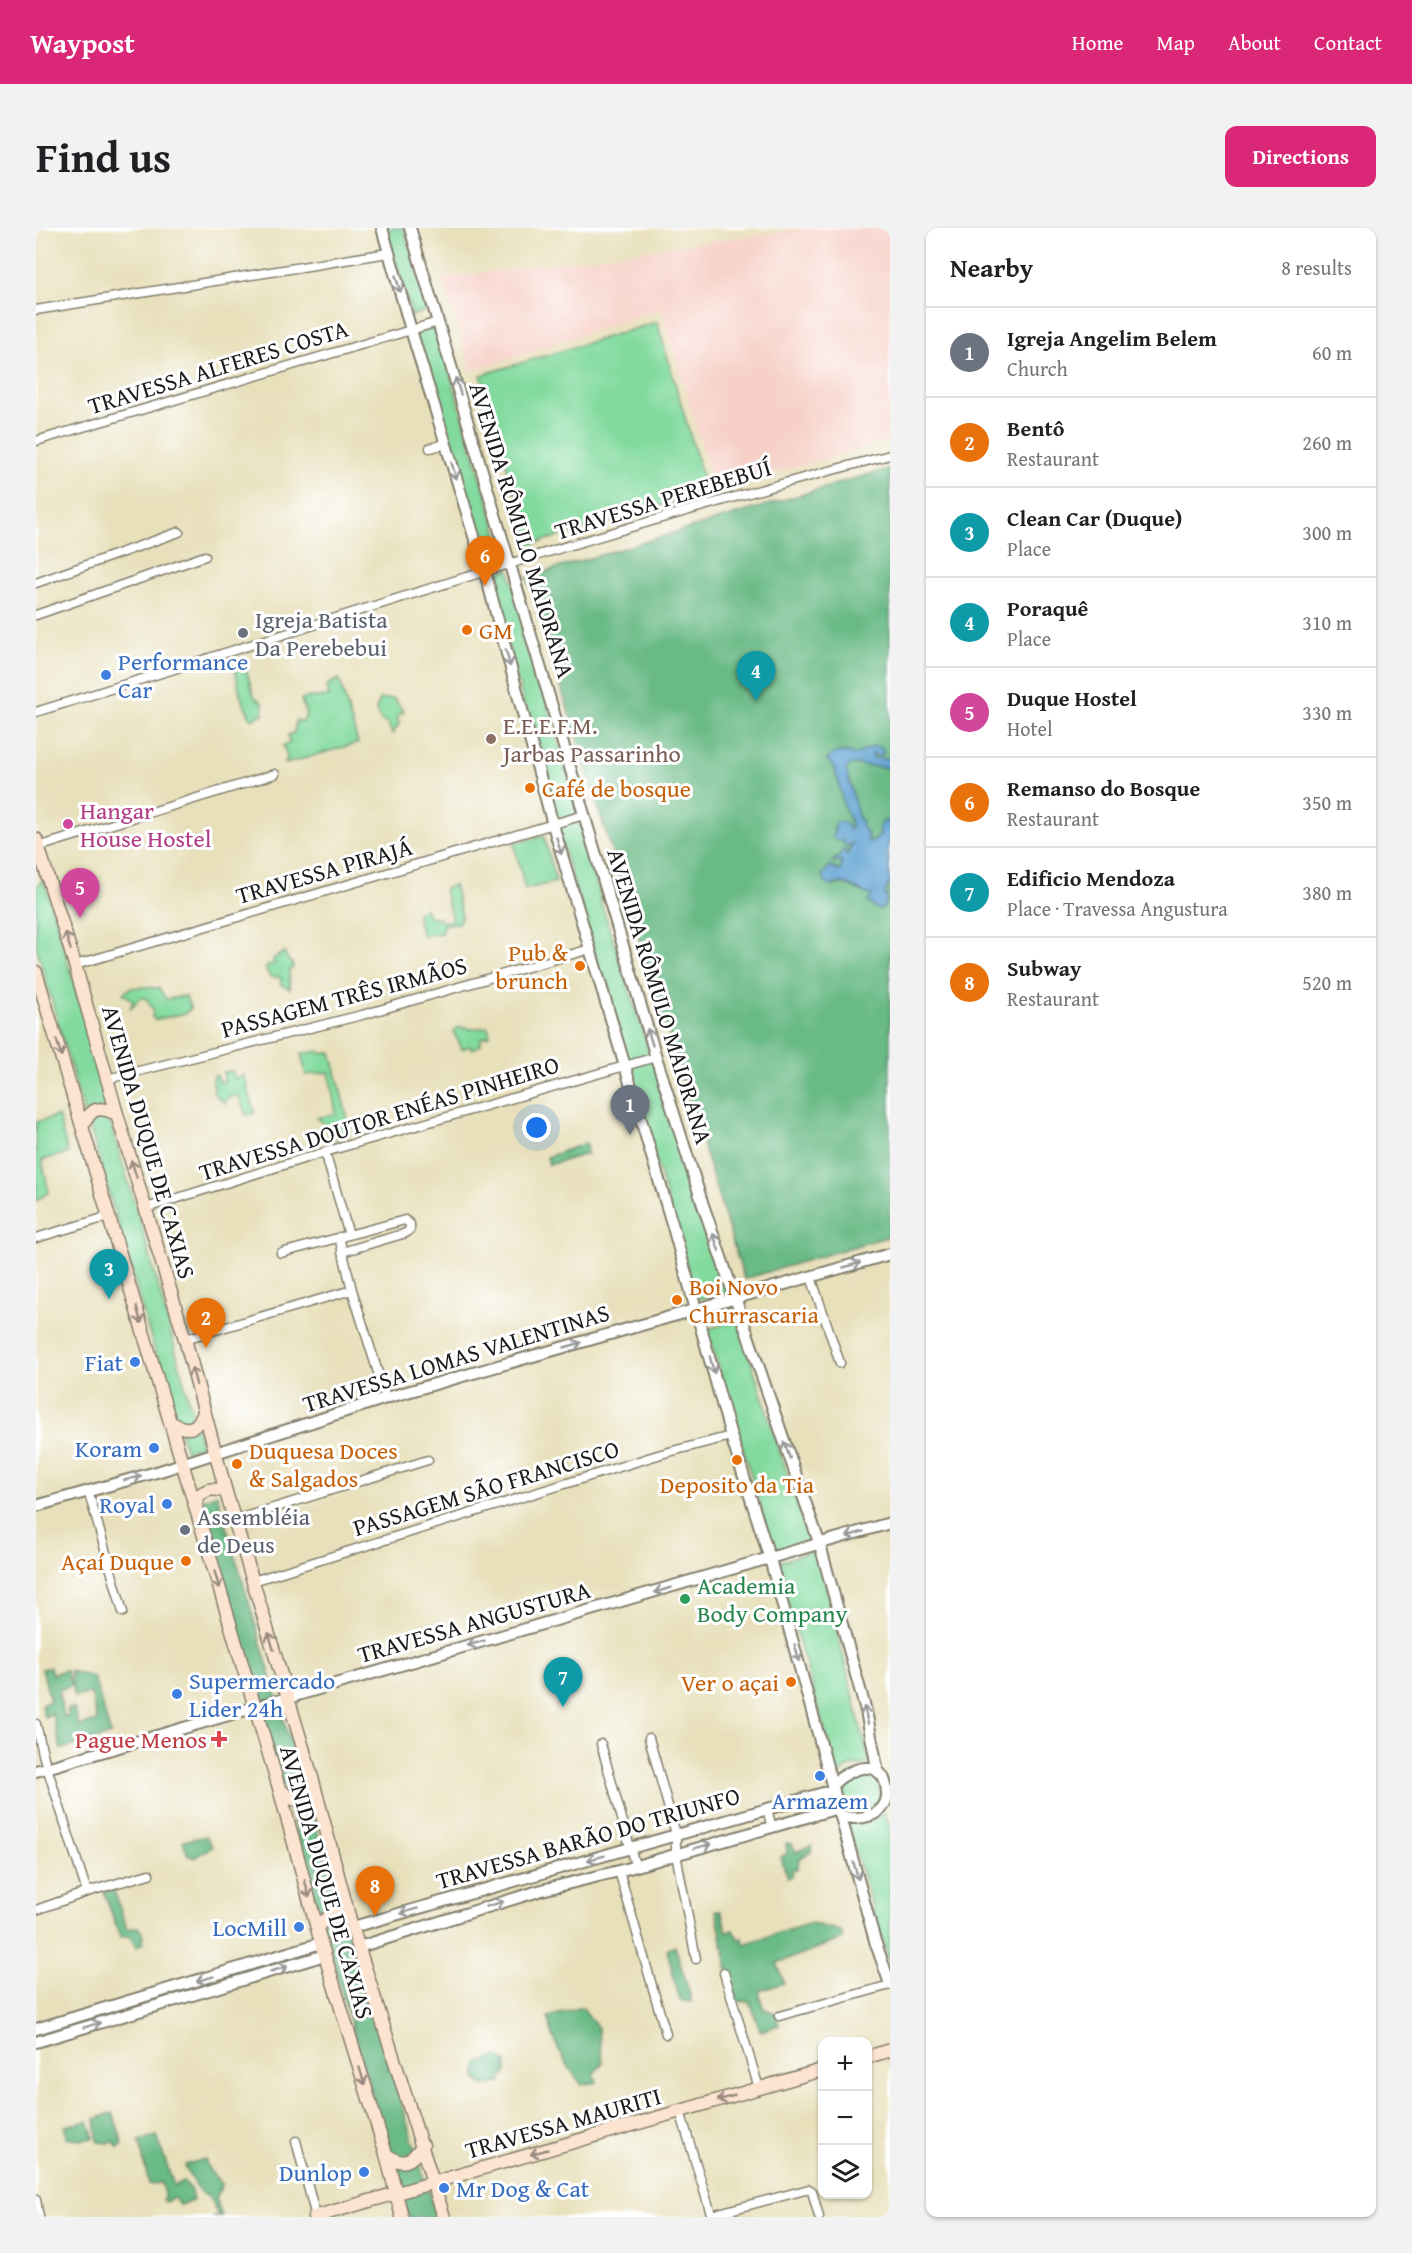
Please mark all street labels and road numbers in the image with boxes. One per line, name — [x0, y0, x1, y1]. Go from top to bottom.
street label: TRAVESSA ALFERES COSTA — [84, 311, 353, 423]
street label: AVENIDA RÔMULO MAIORANA — [460, 378, 584, 683]
street label: TRAVESSA PEREBEBUÍ — [550, 449, 776, 549]
street label: TRAVESSA PIRAJÁ — [232, 829, 417, 913]
street label: AVENIDA RÔMULO MAIORANA — [598, 844, 722, 1149]
street label: PASSAGEM TRÊS IRMÃOS — [217, 947, 471, 1047]
street label: AVENIDA DUQUE DE CAXIAS — [93, 1001, 205, 1283]
street label: TRAVESSA DOUTOR ENÉAS PINHEIRO — [195, 1047, 563, 1189]
street label: TRAVESSA LOMAS VALENTINAS — [298, 1295, 614, 1421]
street label: PASSAGEM SÃO FRANCISCO — [349, 1431, 623, 1545]
street label: TRAVESSA ANGUSTURA — [354, 1572, 595, 1672]
street label: AVENIDA DUQUE DE CAXIAS — [271, 1741, 383, 2023]
street label: TRAVESSA BARÃO DO TRIUNFO — [432, 1778, 744, 1898]
street label: TRAVESSA MAURITI — [461, 2078, 665, 2168]

